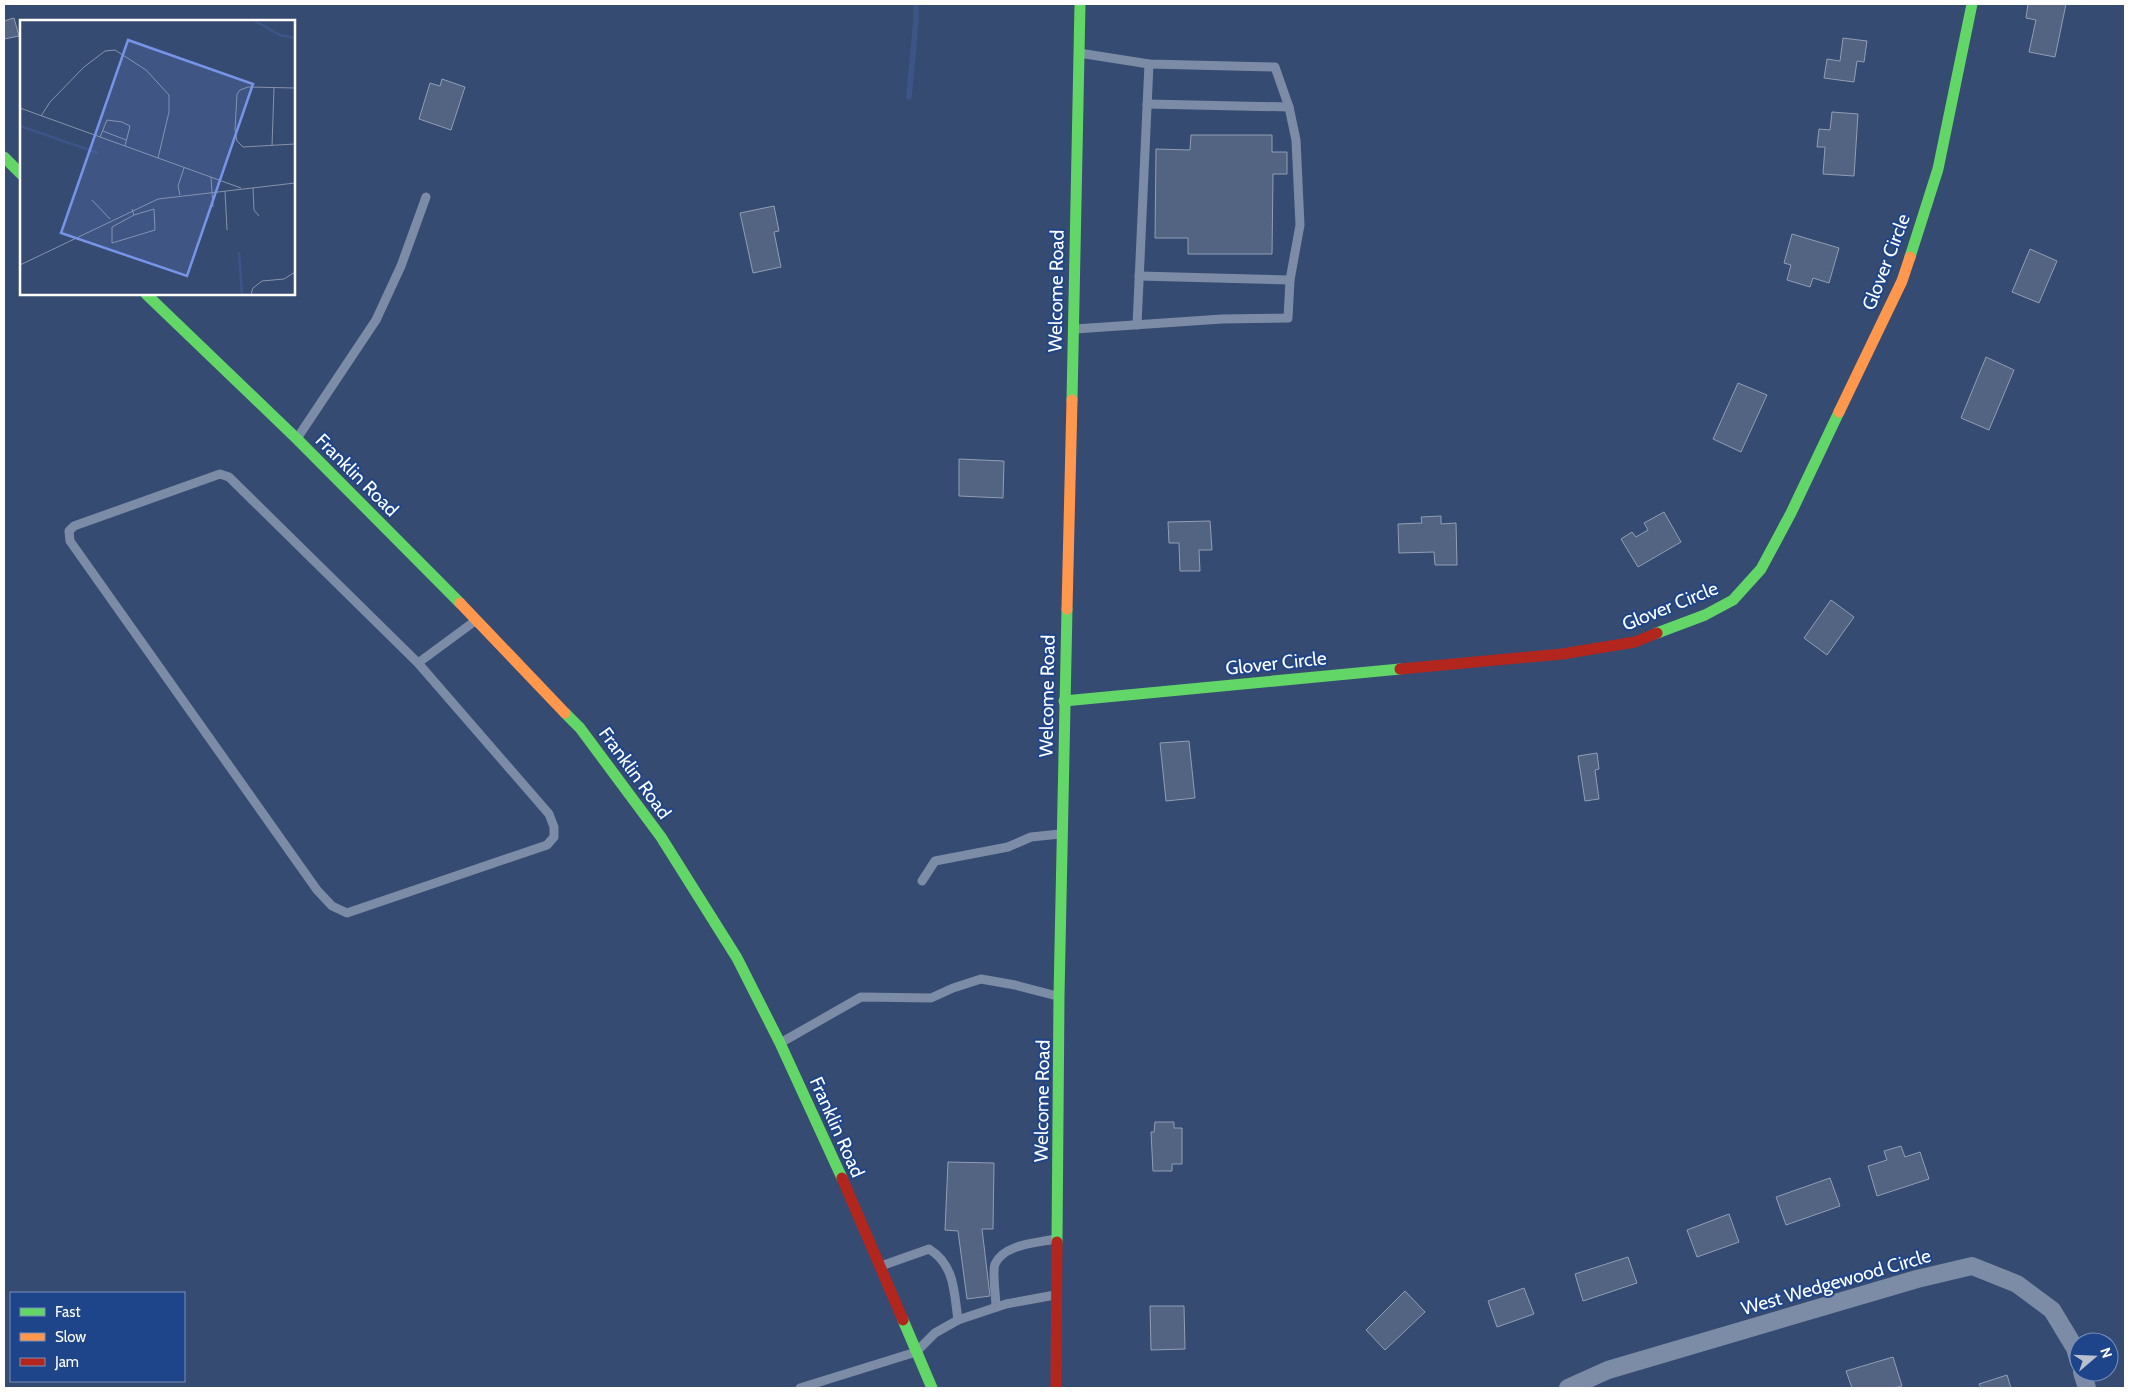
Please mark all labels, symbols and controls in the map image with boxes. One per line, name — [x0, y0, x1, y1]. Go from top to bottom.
inset map — [20, 20, 295, 295]
street label: Glover Circle — [1857, 210, 1915, 313]
street label: Welcome Road — [1043, 230, 1069, 352]
street label: Franklin Road — [311, 429, 403, 521]
street label: Glover Circle — [1619, 576, 1722, 636]
street label: Welcome Road — [1034, 635, 1060, 757]
street label: Glover Circle — [1224, 646, 1328, 680]
street label: Franklin Road — [594, 723, 676, 823]
street label: Welcome Road — [1029, 1040, 1055, 1162]
street label: Franklin Road — [805, 1073, 869, 1181]
street label: West Wedgewood Circle — [1738, 1244, 1934, 1320]
legend — [10, 1292, 185, 1382]
text: Fast — [55, 1303, 80, 1321]
text: Slow — [55, 1328, 86, 1346]
north arrow — [2069, 1332, 2119, 1382]
text: N — [2096, 1345, 2116, 1360]
text: Jam — [54, 1353, 79, 1371]

